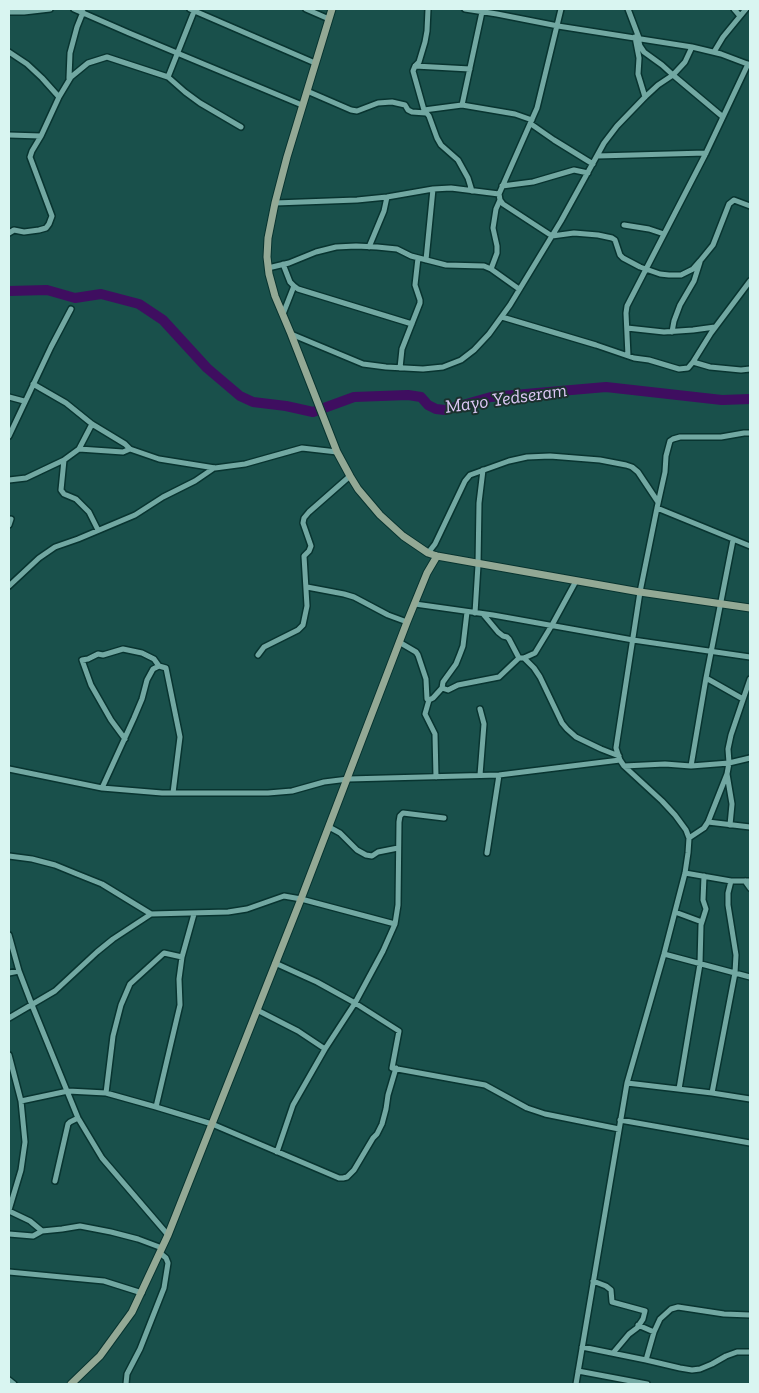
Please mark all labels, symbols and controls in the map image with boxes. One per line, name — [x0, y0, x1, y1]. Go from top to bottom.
water label: Mayo Yedseram — [444, 379, 568, 419]

